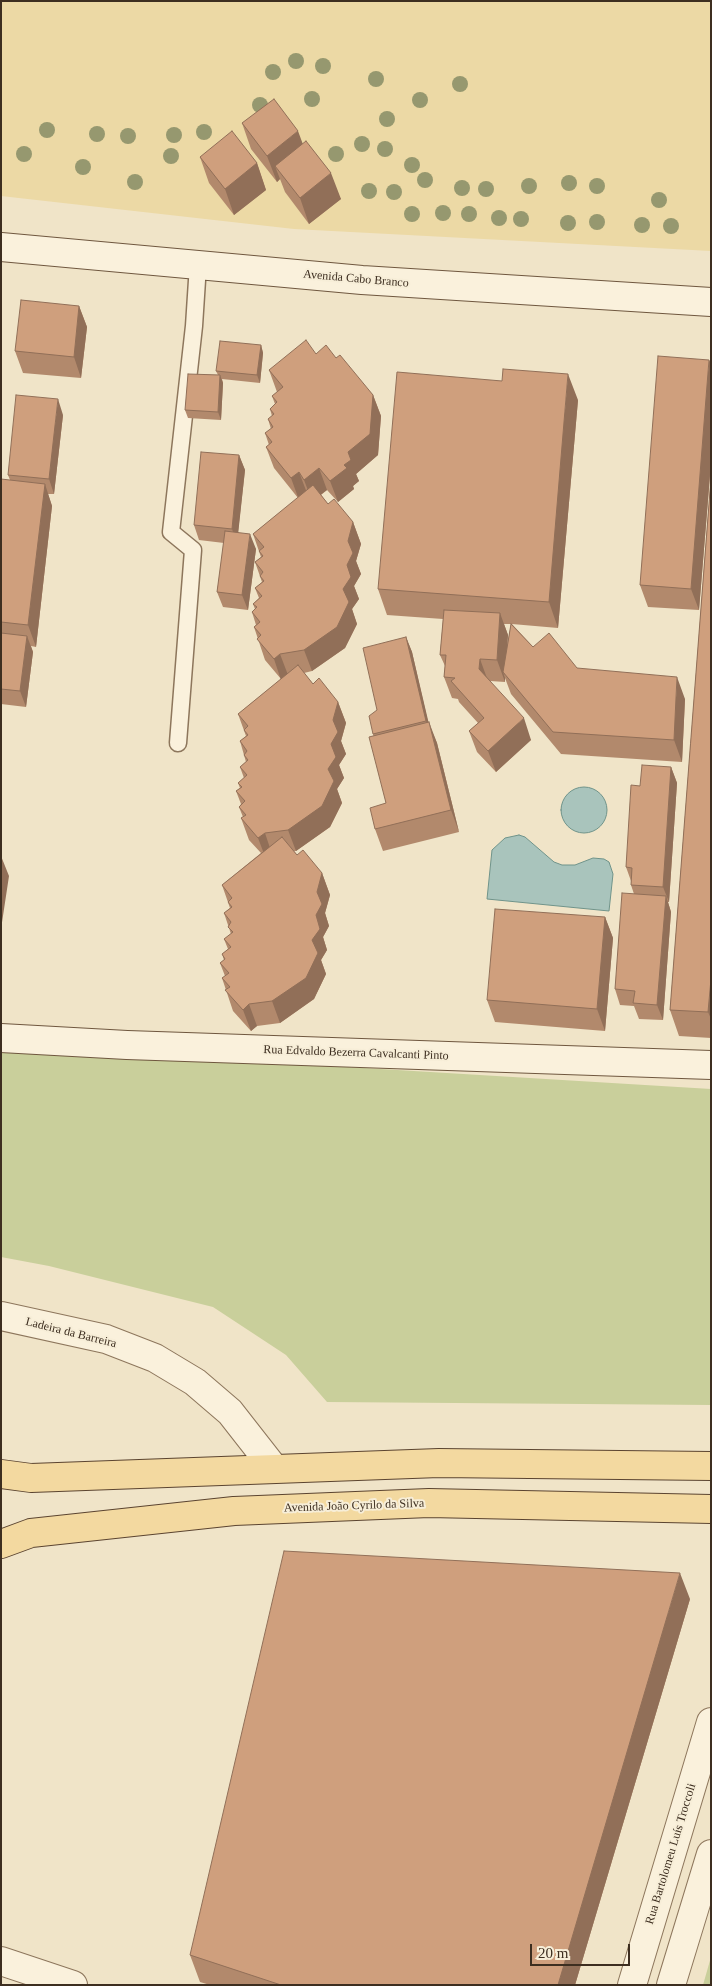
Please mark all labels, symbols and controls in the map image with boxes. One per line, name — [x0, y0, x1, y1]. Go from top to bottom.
street label: Avenida Cabo Branco — [303, 267, 409, 291]
street label: Rua Edvaldo Bezerra Cavalcanti Pinto — [263, 1043, 449, 1063]
street label: Ladeira da Barreira — [24, 1315, 118, 1351]
street label: Avenida João Cyrilo da Silva — [284, 1496, 424, 1516]
street label: Rua Bartolomeu Luís Troccoli — [643, 1782, 699, 1926]
scale bar — [532, 1934, 632, 1966]
text: 20 m — [538, 1945, 568, 1961]

